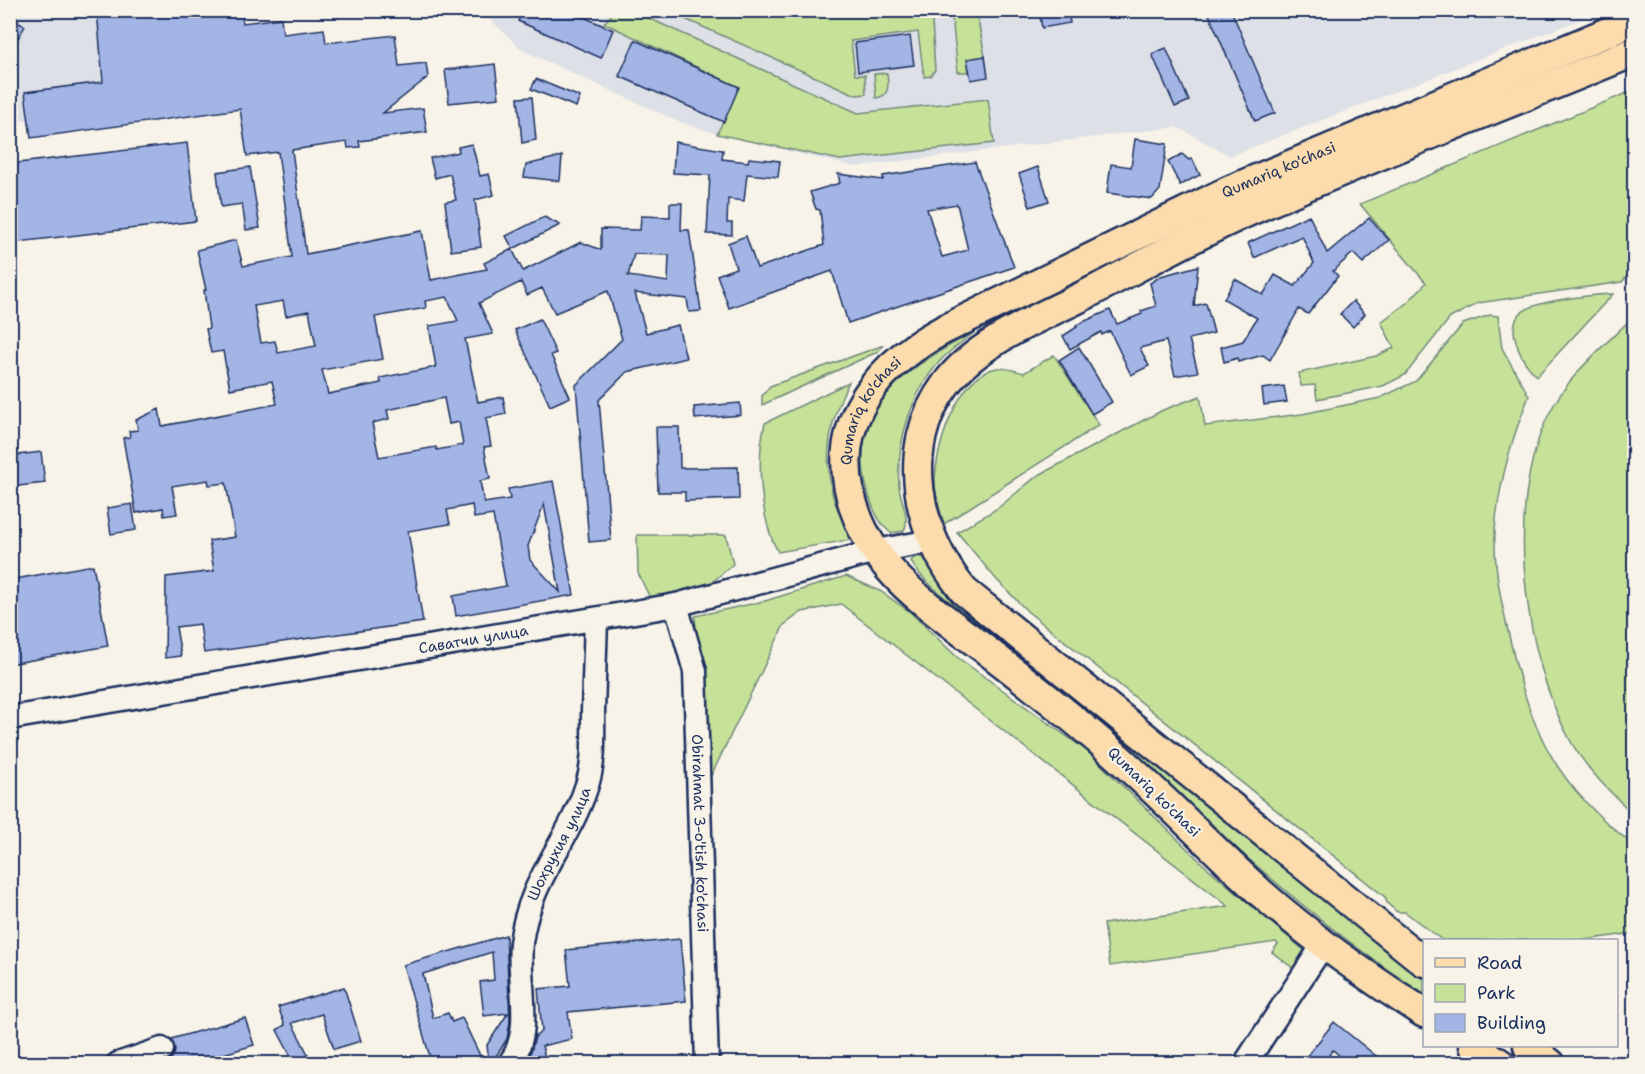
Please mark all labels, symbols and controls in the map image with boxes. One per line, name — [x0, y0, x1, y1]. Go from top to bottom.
street label: Qumariq ko'chasi — [1218, 137, 1339, 203]
street label: Qumariq ko'chasi — [836, 352, 906, 465]
street label: Саватчи улица — [417, 620, 530, 659]
street label: Obirahmat 3-o'tish ko'chasi — [687, 734, 713, 933]
street label: Qumariq ko'chasi — [1103, 742, 1205, 842]
street label: Шохрухия улица — [523, 784, 596, 904]
legend — [1423, 939, 1618, 1047]
text: Road — [1477, 951, 1522, 975]
text: Park — [1477, 981, 1516, 1005]
text: Building — [1477, 1011, 1546, 1035]

